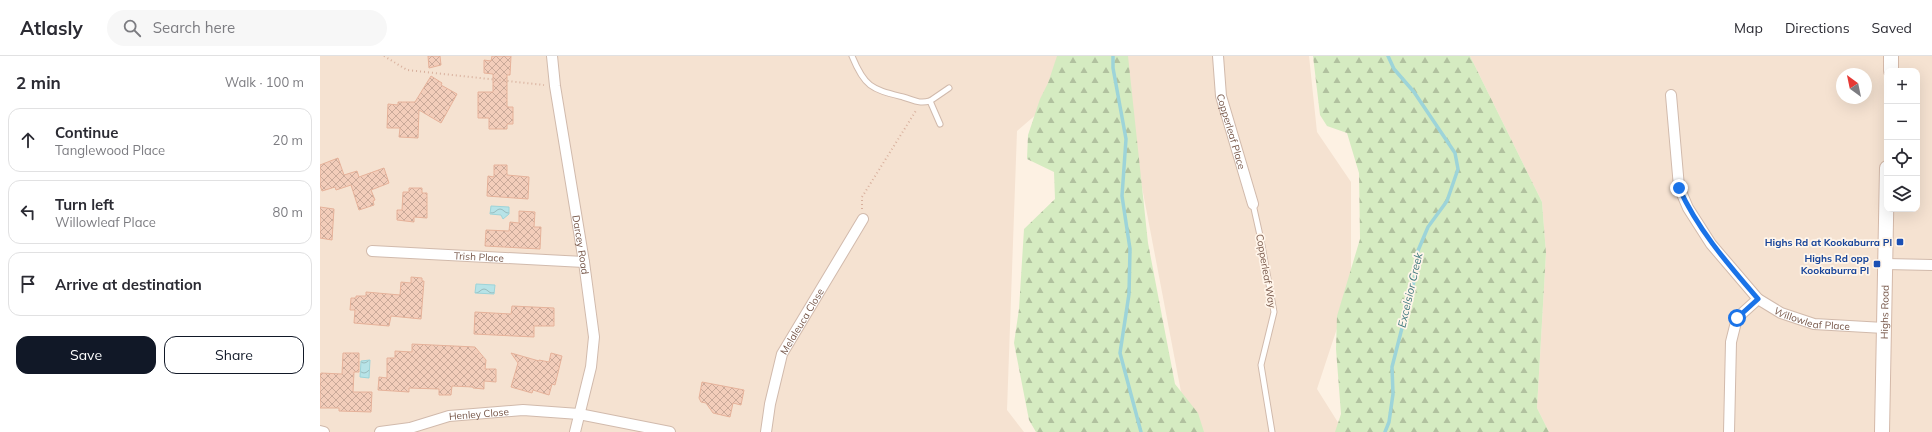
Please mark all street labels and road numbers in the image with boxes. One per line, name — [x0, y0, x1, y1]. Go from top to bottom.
street label: Copperleaf Place — [1214, 92, 1249, 171]
street label: Darcey Road — [570, 214, 592, 275]
street label: Copperleaf Way — [1253, 233, 1279, 310]
street label: Trish Place — [454, 249, 504, 264]
street label: Highs Road — [1877, 285, 1891, 339]
street label: Melaleuca Close — [777, 286, 827, 357]
street label: Willowleaf Place — [1772, 304, 1850, 333]
street label: Henley Close — [448, 405, 509, 422]

